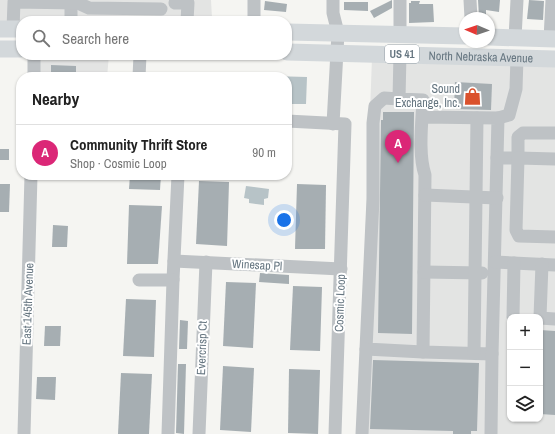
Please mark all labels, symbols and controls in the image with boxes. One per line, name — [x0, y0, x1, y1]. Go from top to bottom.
north arrow — [459, 12, 495, 48]
search box — [16, 16, 292, 60]
icon: search — [30, 27, 52, 49]
text: Search here — [62, 28, 129, 49]
road number: US 41 — [385, 45, 419, 63]
street label: North Nebraska Avenue — [428, 48, 533, 66]
place label: Sound Exchange, Inc. — [395, 81, 460, 111]
shop icon: Sound Exchange, Inc. — [463, 86, 483, 106]
text: Nearby — [32, 87, 79, 110]
pin: A — [385, 130, 411, 163]
text: Community Thrift Store — [70, 134, 207, 155]
text: A — [41, 144, 49, 161]
text: 90 m — [252, 144, 276, 161]
text: Shop · Cosmic Loop — [70, 155, 167, 172]
your location — [274, 210, 294, 230]
street label: Winesap Pl — [231, 256, 283, 274]
street label: East 145th Avenue — [19, 263, 37, 345]
street label: Cosmic Loop — [331, 274, 349, 332]
map controls — [507, 314, 543, 422]
button: + — [507, 314, 543, 350]
street label: Evercrisp Ct — [193, 320, 211, 375]
button: − — [507, 350, 543, 386]
button: layers — [507, 386, 543, 422]

